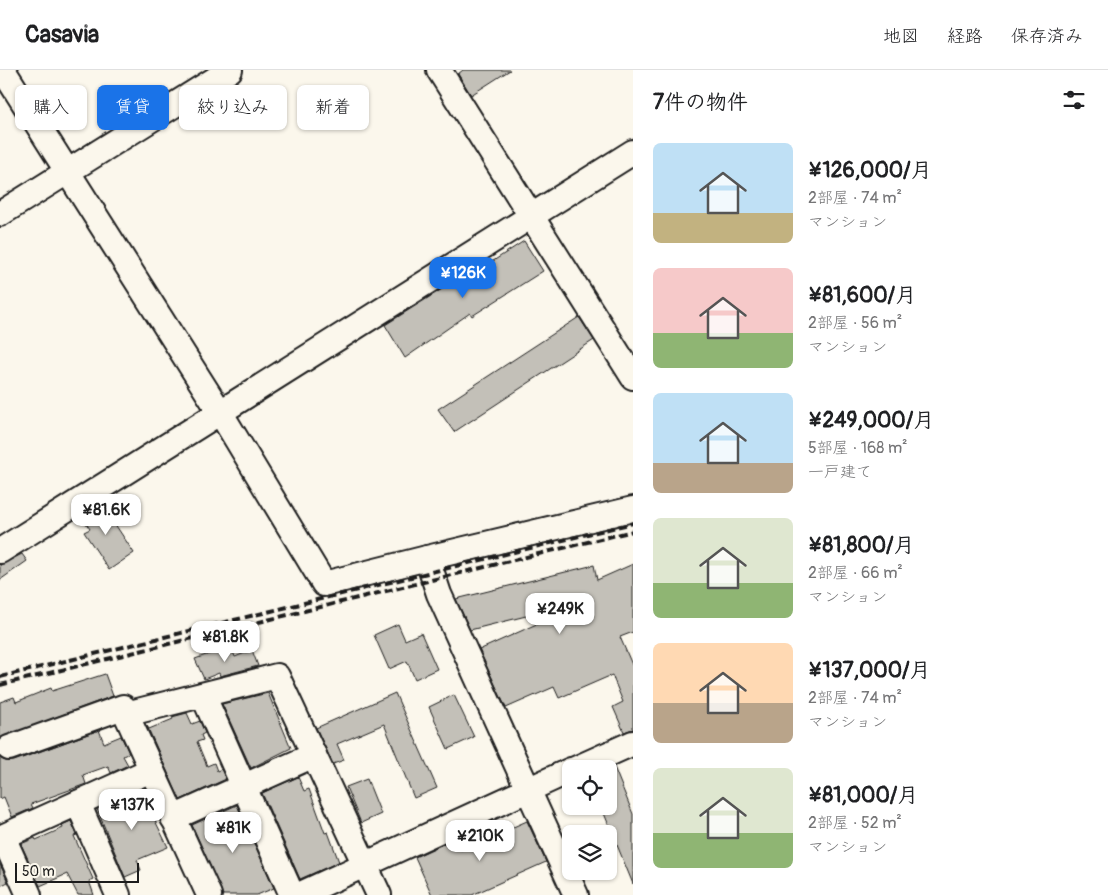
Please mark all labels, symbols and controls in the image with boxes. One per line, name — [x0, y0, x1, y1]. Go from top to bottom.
text: Casavia — [25, 20, 99, 49]
text: 地図 — [883, 25, 919, 48]
text: 経路 — [947, 25, 983, 48]
text: 保存済み — [1011, 25, 1083, 48]
chip: 購入 — [15, 85, 87, 130]
chip: 賃貸 — [97, 85, 169, 130]
chip: 絞り込み — [179, 85, 287, 130]
chip: 新着 — [297, 85, 369, 130]
icon: filters — [1060, 86, 1088, 114]
text: 7件の物件 — [653, 89, 748, 116]
text: ¥126,000/月 — [808, 157, 932, 184]
icon: home — [693, 163, 753, 223]
text: 2部屋 · 74 m² — [808, 188, 902, 208]
text: マンション — [808, 212, 887, 232]
pin: ¥126K — [428, 256, 498, 299]
text: ¥126K — [440, 263, 486, 283]
text: ¥81,600/月 — [808, 282, 916, 309]
icon: home — [693, 288, 753, 348]
text: 2部屋 · 56 m² — [808, 313, 902, 333]
text: マンション — [808, 337, 887, 357]
text: ¥249,000/月 — [808, 407, 934, 434]
icon: home — [693, 413, 753, 473]
text: 5部屋 · 168 m² — [808, 438, 908, 458]
text: 一戸建て — [808, 462, 872, 482]
pin: ¥81.6K — [65, 494, 147, 536]
text: ¥81.6K — [82, 500, 130, 520]
text: ¥81,800/月 — [808, 532, 915, 559]
icon: home — [693, 538, 753, 598]
text: 2部屋 · 66 m² — [808, 563, 903, 583]
text: マンション — [808, 587, 887, 607]
pin: ¥249K — [525, 592, 595, 635]
text: ¥249K — [536, 599, 584, 619]
pin: ¥81.8K — [184, 620, 266, 663]
text: ¥81.8K — [202, 627, 248, 647]
text: ¥137,000/月 — [808, 657, 931, 684]
icon: home — [693, 663, 753, 723]
text: 2部屋 · 74 m² — [808, 688, 902, 708]
text: マンション — [808, 712, 887, 732]
map controls — [562, 760, 617, 880]
button: locate — [562, 760, 617, 815]
text: ¥81,000/月 — [808, 782, 918, 809]
pin: ¥137K — [97, 788, 167, 831]
icon: home — [693, 788, 753, 848]
text: ¥137K — [110, 795, 154, 815]
pin: ¥81K — [203, 812, 263, 854]
text: 2部屋 · 52 m² — [808, 813, 902, 833]
text: ¥81K — [215, 818, 251, 838]
pin: ¥210K — [445, 820, 515, 862]
button: layers — [562, 825, 617, 880]
text: ¥210K — [457, 826, 503, 846]
text: マンション — [808, 837, 887, 857]
scale bar — [15, 860, 139, 883]
text: 50 m — [22, 863, 55, 880]

